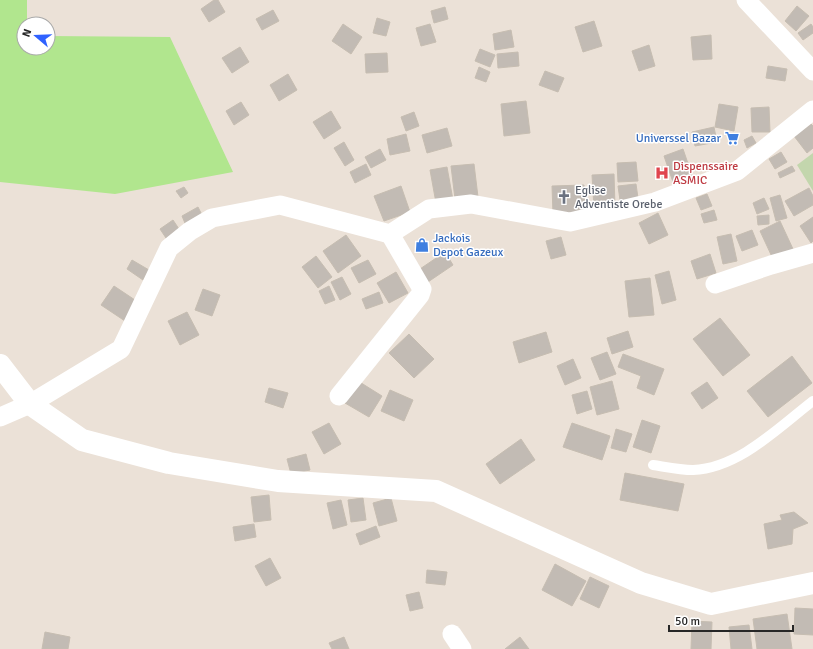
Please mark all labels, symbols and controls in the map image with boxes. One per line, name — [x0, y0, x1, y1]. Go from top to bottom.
north arrow — [16, 16, 56, 56]
text: N — [20, 27, 34, 39]
supermarket icon: Universsel Bazar — [724, 130, 740, 146]
place label: Universsel Bazar — [636, 131, 722, 146]
place label: Dispenssaire ASMIC — [673, 159, 738, 188]
hospital icon: Dispenssaire ASMIC — [654, 165, 670, 181]
place label: Eglise Adventiste Orebe — [575, 183, 662, 212]
church icon: Eglise Adventiste Orebe — [556, 189, 572, 205]
place label: Jackois Depot Gazeux — [433, 231, 504, 260]
shop icon: Jackois Depot Gazeux — [414, 237, 430, 253]
scale bar — [669, 607, 793, 633]
text: 50 m — [675, 614, 700, 629]

